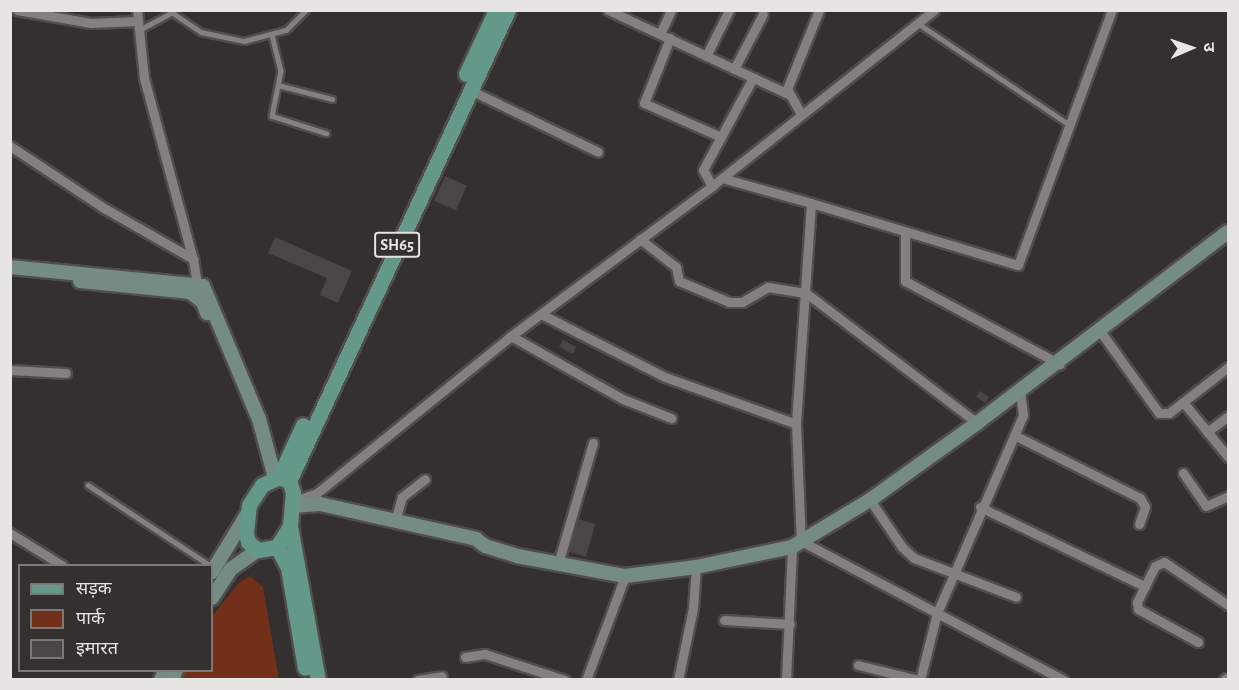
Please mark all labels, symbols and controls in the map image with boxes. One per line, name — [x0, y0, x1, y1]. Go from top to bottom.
north arrow — [1161, 18, 1221, 78]
text: उ — [1201, 42, 1217, 52]
road number: SH65 — [373, 232, 421, 258]
legend — [18, 564, 213, 672]
text: सड़क — [76, 580, 112, 598]
text: पार्क — [76, 610, 105, 628]
text: इमारत — [76, 640, 118, 658]

